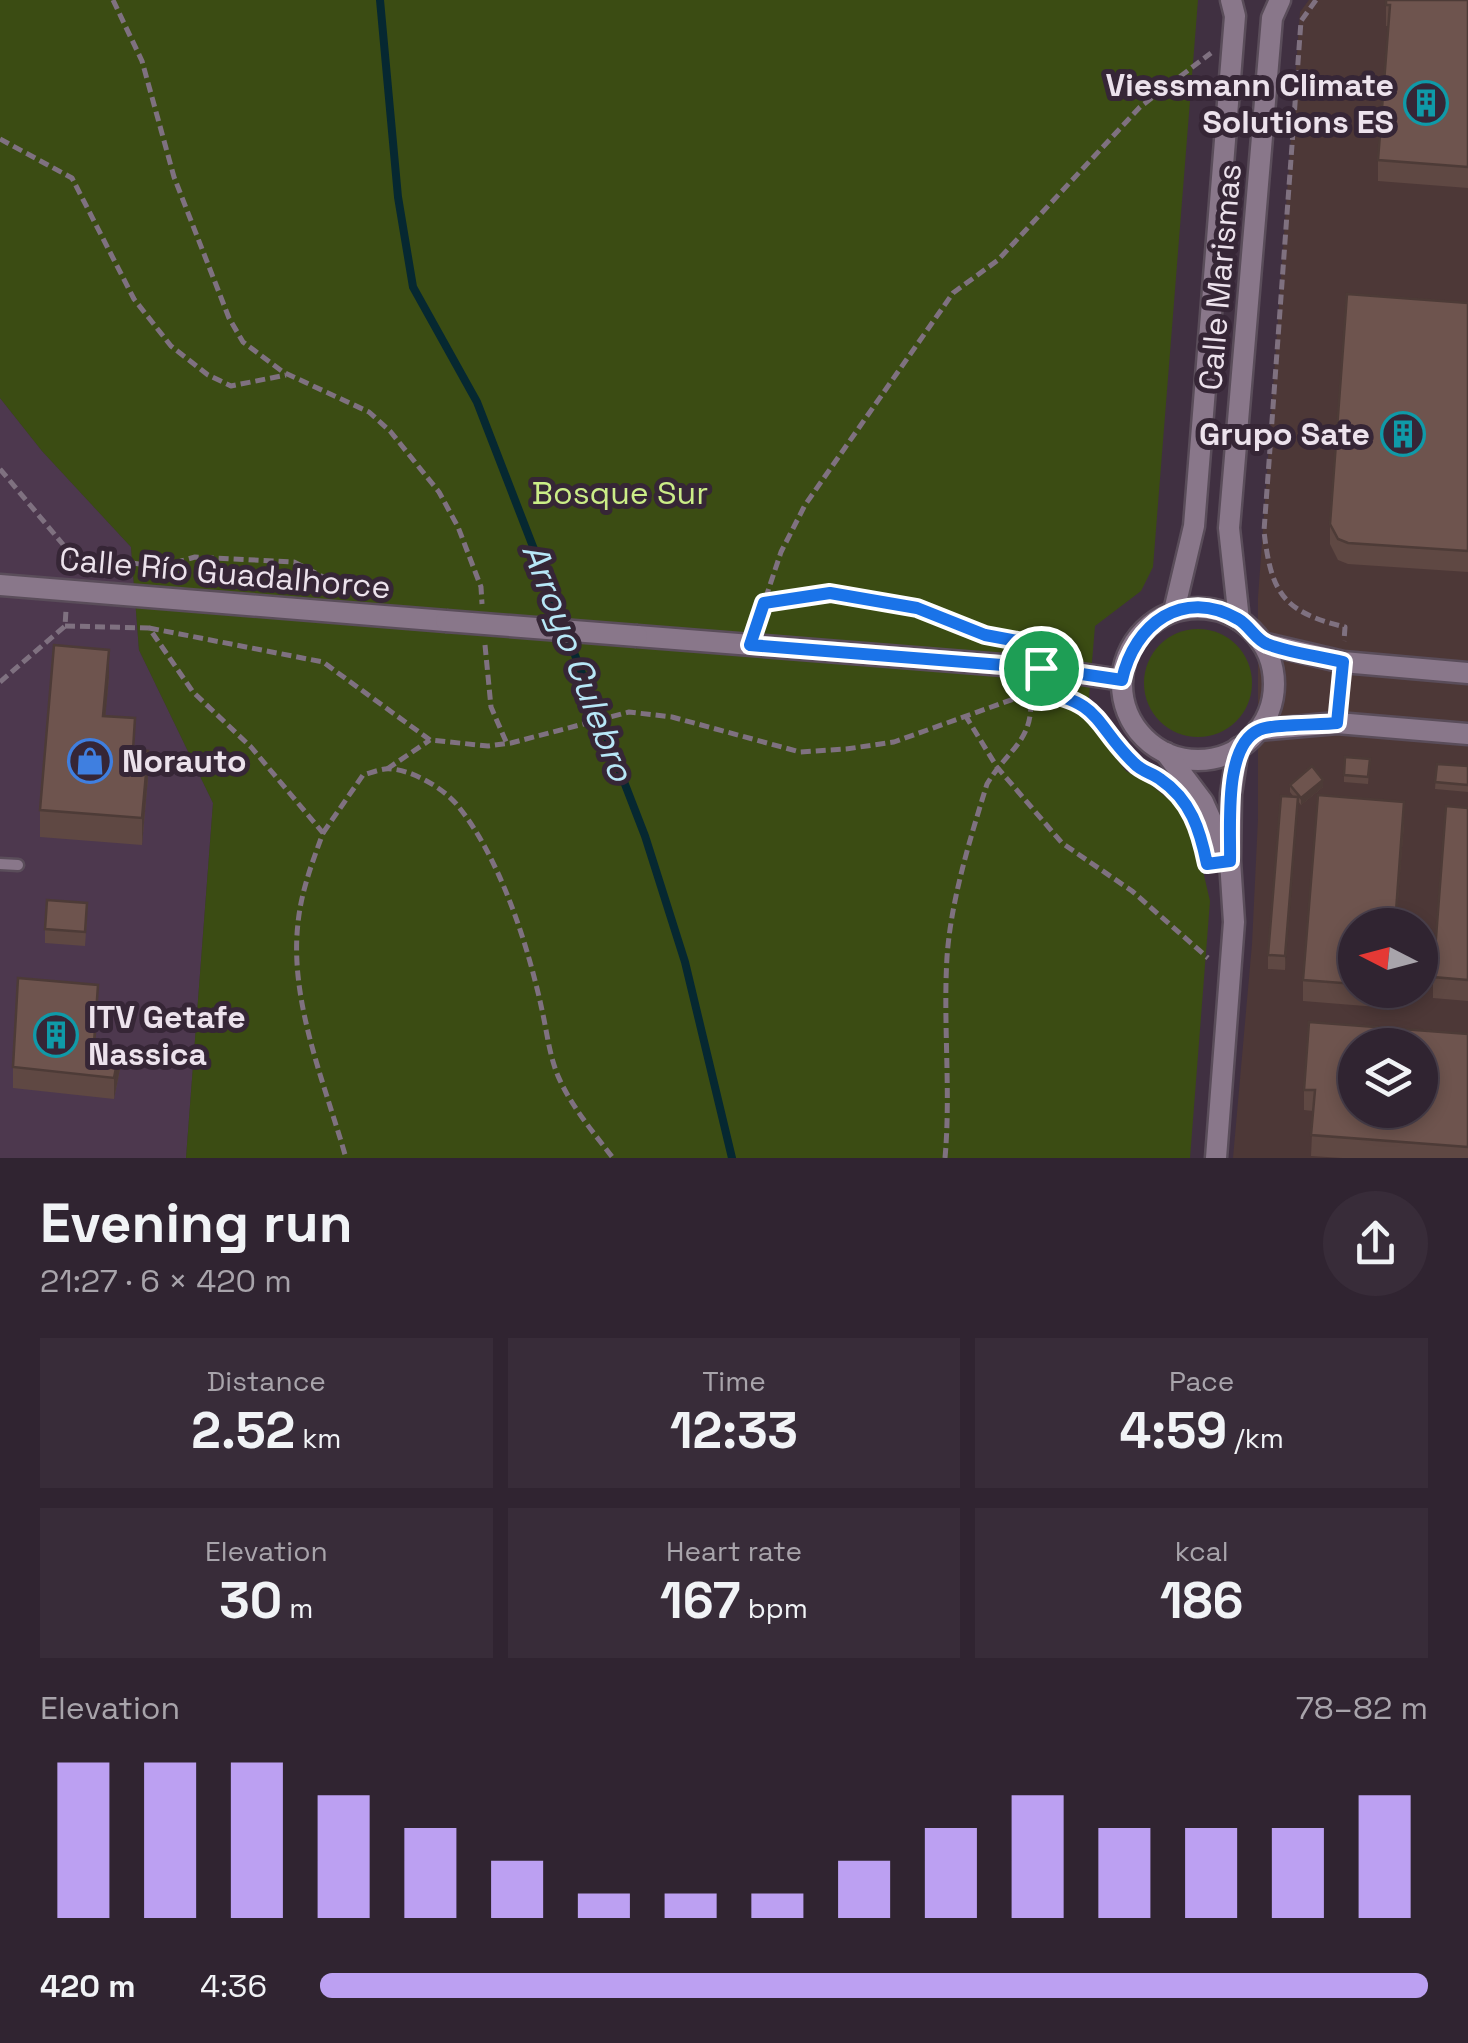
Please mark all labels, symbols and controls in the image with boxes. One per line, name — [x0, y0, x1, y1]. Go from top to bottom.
place label: Viessmann Climate Solutions ES — [1106, 65, 1394, 142]
building icon: Viessmann Climate Solutions ES — [1403, 80, 1449, 126]
street label: Calle Marismas — [1190, 162, 1250, 392]
building icon: Grupo Sate — [1380, 411, 1426, 457]
place label: Grupo Sate — [1199, 414, 1370, 454]
park label: Bosque Sur — [532, 473, 708, 513]
water label: Arroyo Culebro — [512, 537, 644, 789]
street label: Calle Río Guadalhorce — [58, 539, 392, 607]
pin — [999, 626, 1084, 711]
icon: arrive — [1014, 641, 1069, 696]
shop icon: Norauto — [67, 738, 113, 784]
place label: Norauto — [122, 741, 247, 781]
north arrow — [1338, 908, 1438, 1008]
map controls — [1338, 908, 1438, 1128]
place label: ITV Getafe Nassica — [88, 997, 246, 1074]
building icon: ITV Getafe Nassica — [33, 1012, 79, 1058]
button: layers — [1338, 1028, 1438, 1128]
text: Evening run — [40, 1188, 353, 1258]
button: share — [1323, 1191, 1428, 1296]
text: 21:27 · 6 × 420 m — [40, 1261, 292, 1301]
text: Distance — [207, 1363, 326, 1399]
text: Time — [702, 1363, 766, 1399]
text: Pace — [1169, 1363, 1234, 1399]
text: 2.52 — [191, 1399, 295, 1463]
text: 12:33 — [670, 1399, 798, 1463]
text: 4:59 — [1120, 1399, 1227, 1463]
text: km — [295, 1420, 341, 1456]
text: /km — [1227, 1420, 1284, 1456]
text: Elevation — [205, 1533, 328, 1569]
text: Heart rate — [666, 1533, 802, 1569]
text: kcal — [1175, 1533, 1229, 1569]
text: 30 — [219, 1569, 282, 1633]
text: 167 — [660, 1569, 741, 1633]
text: 186 — [1160, 1569, 1243, 1633]
text: m — [282, 1590, 313, 1626]
text: bpm — [741, 1590, 808, 1626]
text: Elevation — [40, 1688, 180, 1728]
text: 78–82 m — [1296, 1688, 1428, 1728]
text: 420 m — [40, 1966, 136, 2006]
text: 4:36 — [200, 1966, 267, 2006]

